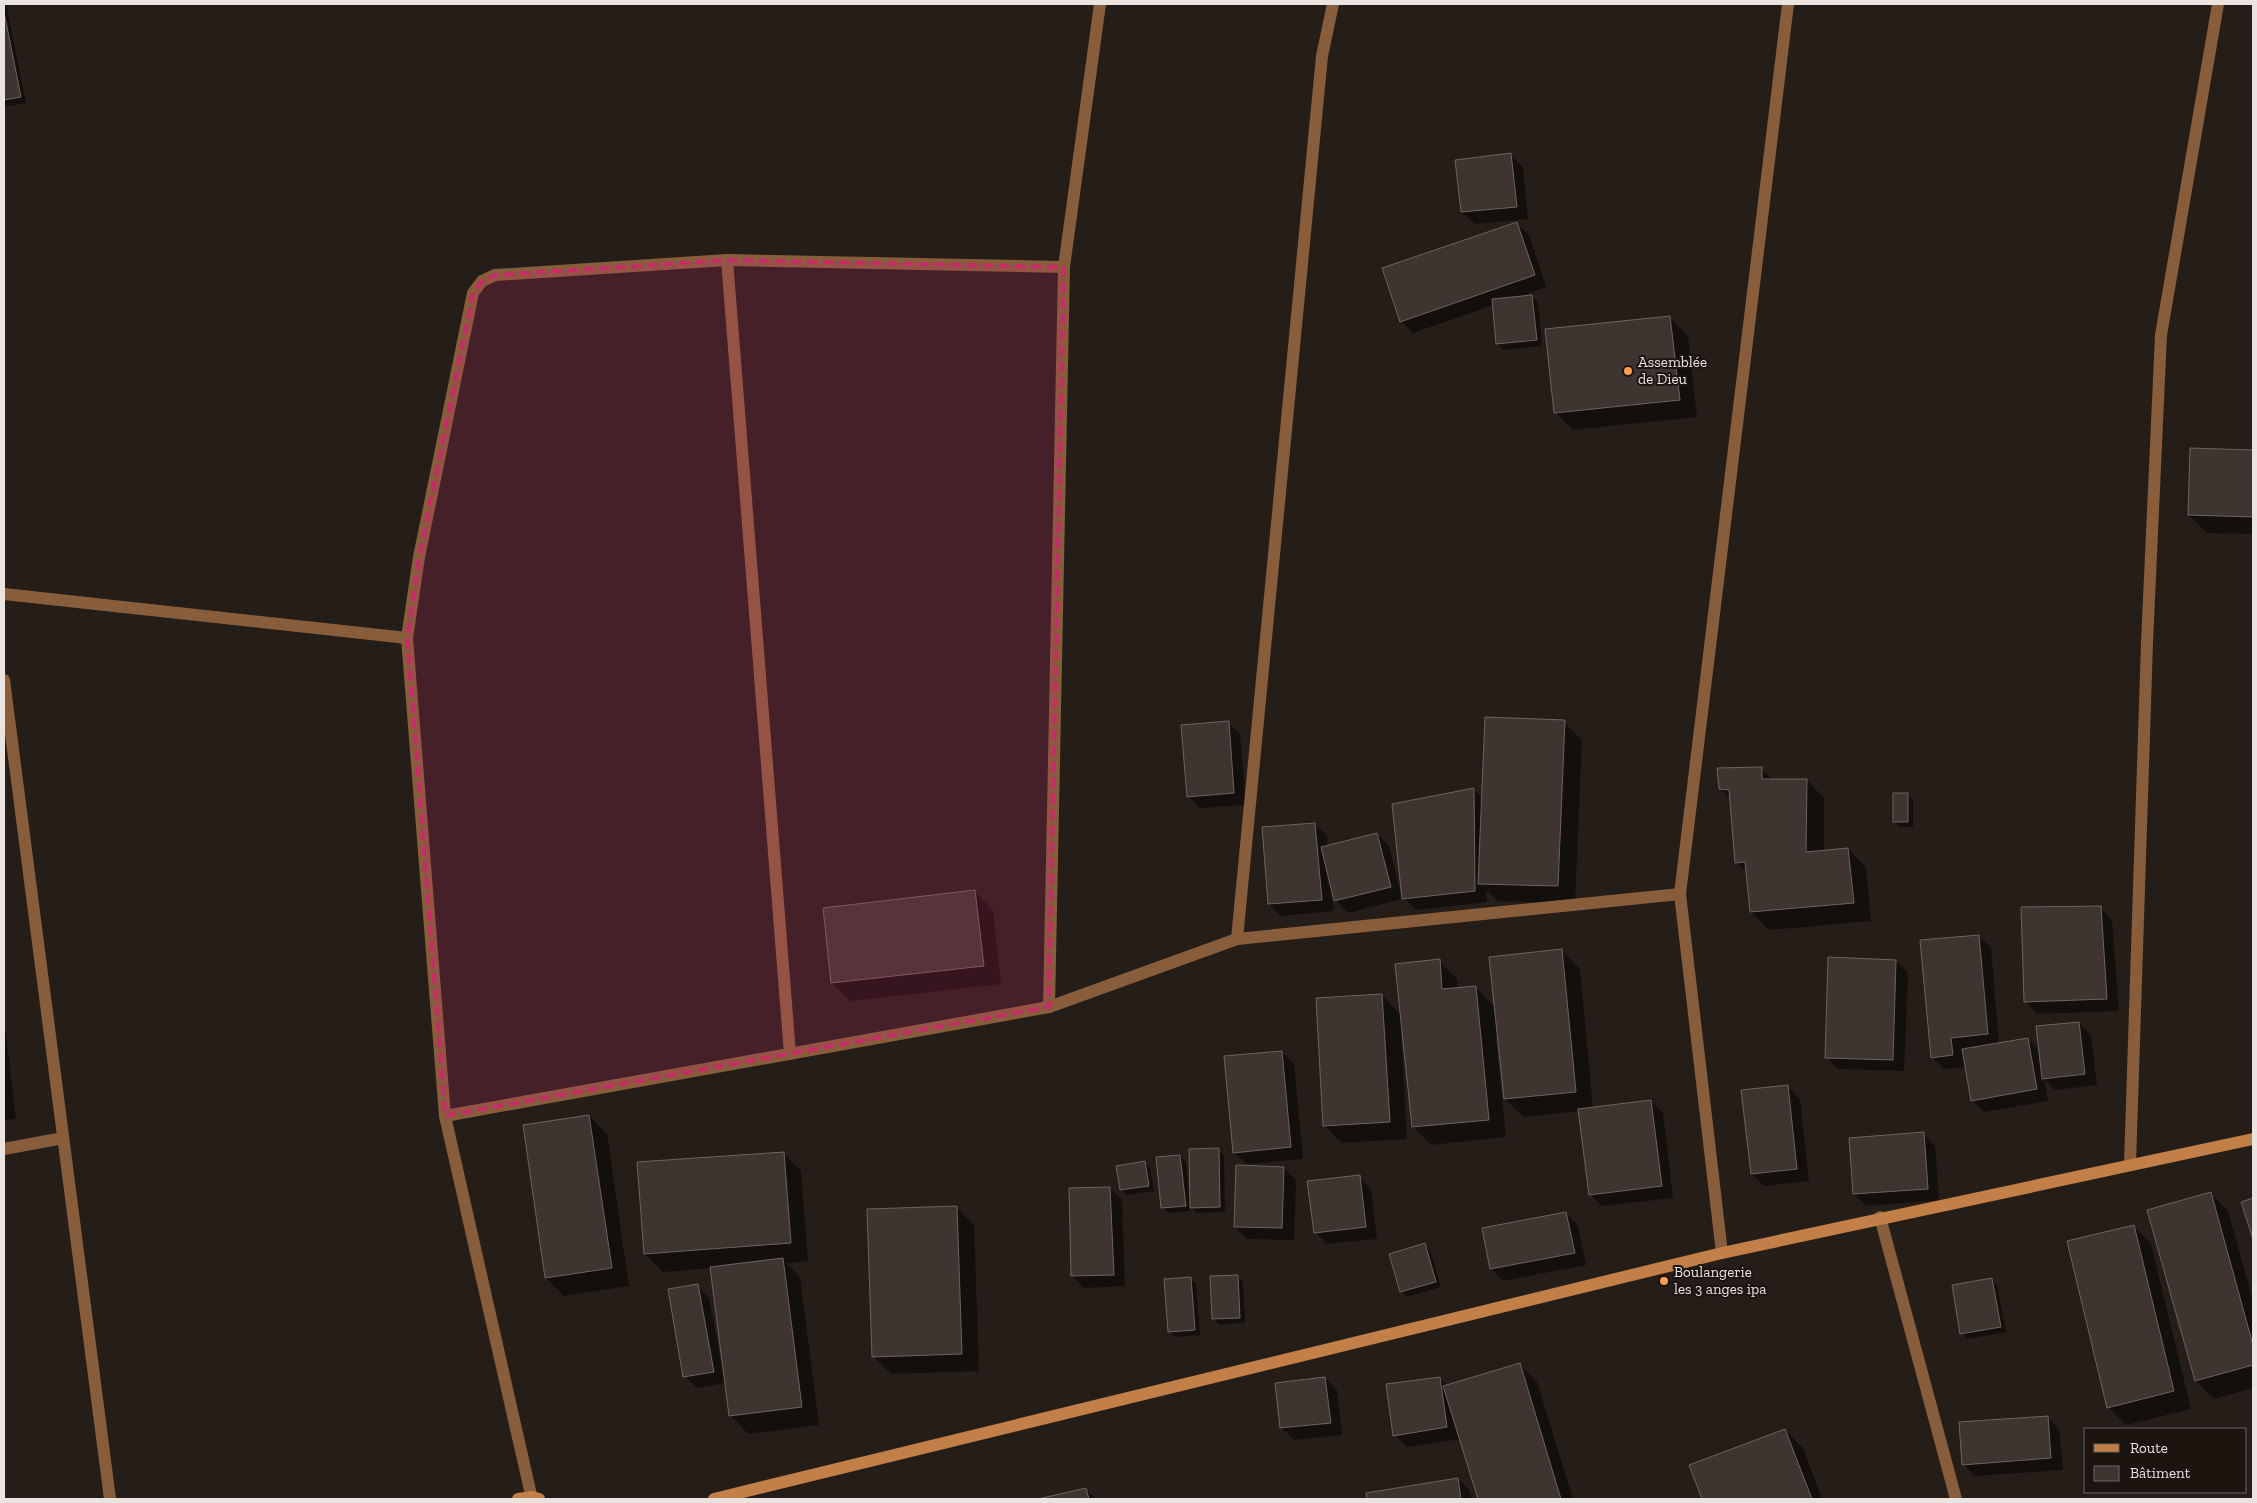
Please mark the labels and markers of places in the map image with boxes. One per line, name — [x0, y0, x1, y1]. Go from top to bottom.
place label: Assemblée de Dieu — [1638, 353, 1707, 388]
marker: Assemblée de Dieu — [1622, 365, 1634, 377]
place label: Boulangerie les 3 anges ipa — [1674, 1263, 1767, 1298]
marker: Boulangerie les 3 anges ipa — [1658, 1275, 1670, 1287]

